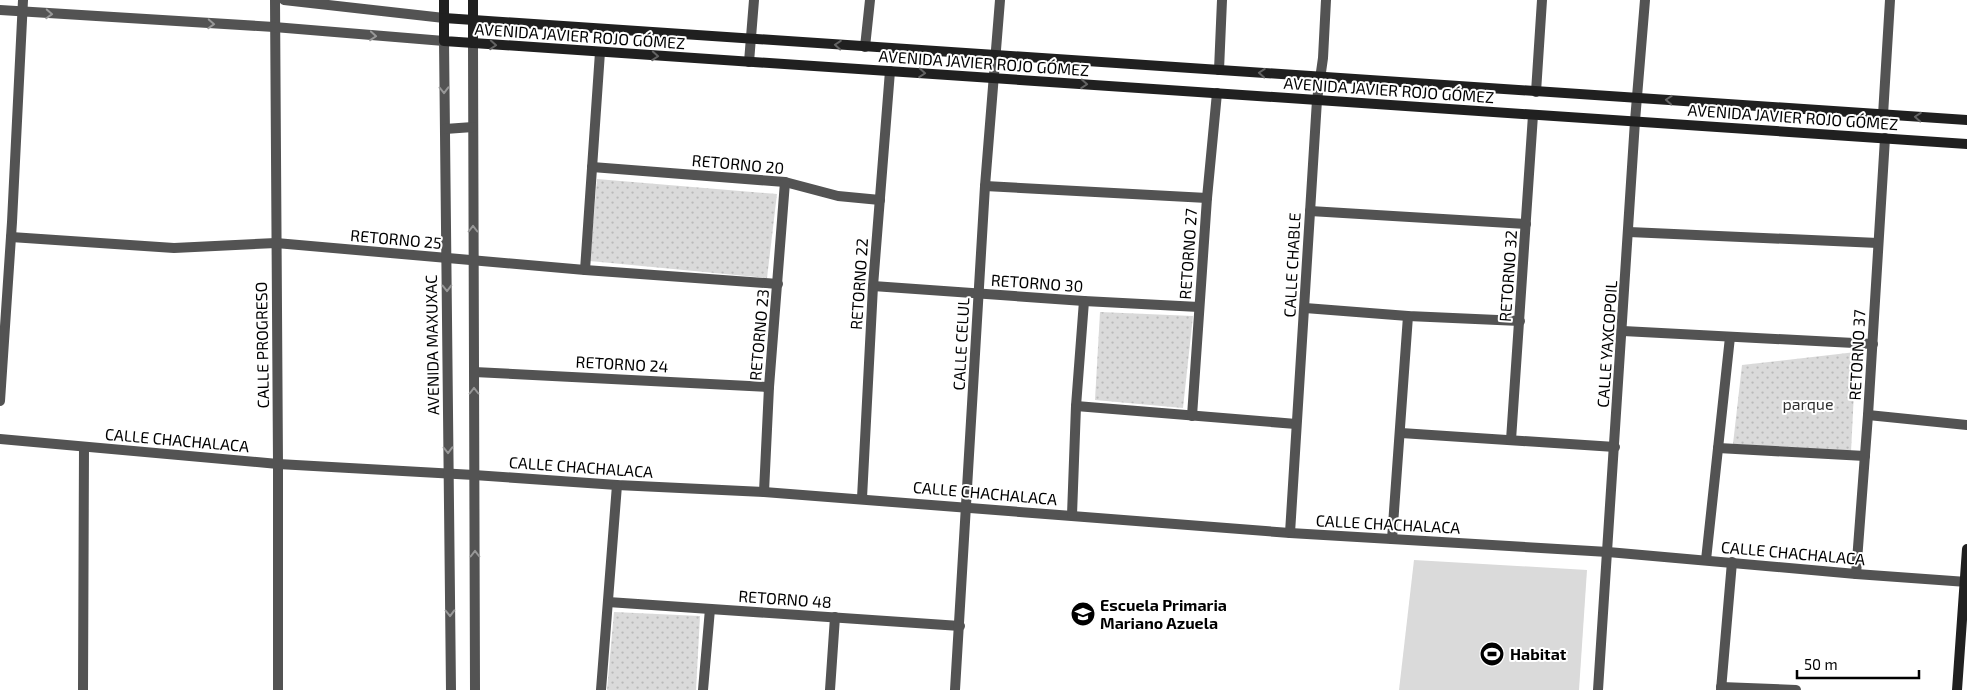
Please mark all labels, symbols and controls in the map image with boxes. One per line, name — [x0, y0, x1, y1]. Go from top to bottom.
one-way arrow — [45, 8, 53, 19]
one-way arrow — [207, 18, 215, 29]
street label: AVENIDA JAVIER ROJO GÓMEZ — [474, 19, 686, 52]
one-way arrow — [369, 30, 377, 41]
one-way arrow — [489, 39, 497, 50]
one-way arrow — [834, 39, 842, 50]
street label: AVENIDA JAVIER ROJO GÓMEZ — [878, 46, 1090, 79]
one-way arrow — [651, 50, 659, 61]
one-way arrow — [918, 68, 926, 79]
one-way arrow — [1258, 68, 1266, 79]
street label: AVENIDA JAVIER ROJO GÓMEZ — [1283, 73, 1495, 106]
one-way arrow — [1080, 79, 1088, 90]
one-way arrow — [439, 86, 450, 94]
one-way arrow — [1665, 95, 1673, 106]
street label: AVENIDA JAVIER ROJO GÓMEZ — [1687, 100, 1899, 133]
one-way arrow — [1914, 112, 1922, 123]
street label: RETORNO 20 — [691, 150, 785, 177]
street label: RETORNO 27 — [1175, 208, 1200, 300]
street label: CALLE CHABLE — [1279, 212, 1304, 318]
street label: RETORNO 25 — [350, 225, 443, 252]
one-way arrow — [468, 225, 478, 232]
street label: RETORNO 32 — [1495, 229, 1520, 322]
street label: RETORNO 22 — [846, 237, 871, 331]
street label: RETORNO 30 — [990, 270, 1084, 295]
street label: AVENIDA MAXUXAC — [421, 275, 442, 415]
street label: CALLE YAXCOPOIL — [1593, 280, 1620, 408]
street label: CALLE PROGRESO — [251, 282, 272, 408]
one-way arrow — [441, 284, 452, 292]
street label: RETORNO 23 — [745, 288, 772, 382]
street label: CALLE CELUL — [949, 297, 972, 391]
street label: RETORNO 37 — [1845, 309, 1868, 401]
street label: RETORNO 24 — [575, 352, 669, 375]
one-way arrow — [469, 387, 479, 395]
park label: parque — [1782, 394, 1834, 413]
street label: CALLE CHACHALACA — [104, 424, 250, 455]
one-way arrow — [443, 446, 454, 454]
street label: CALLE CHACHALACA — [508, 452, 654, 481]
street label: CALLE CHACHALACA — [912, 477, 1058, 508]
street label: CALLE CHACHALACA — [1315, 510, 1461, 537]
street label: CALLE CHACHALACA — [1720, 537, 1866, 568]
one-way arrow — [469, 550, 480, 558]
street label: RETORNO 48 — [738, 586, 832, 611]
place label: Escuela Primaria Mariano Azuela — [1100, 595, 1227, 632]
school or university icon: Escuela Primaria Mariano Azuela — [1070, 601, 1096, 627]
one-way arrow — [445, 609, 455, 617]
sports icon: Habitat — [1479, 641, 1505, 667]
place label: Habitat — [1510, 644, 1567, 663]
scale bar — [1797, 648, 1920, 680]
text: 50 m — [1804, 655, 1838, 673]

